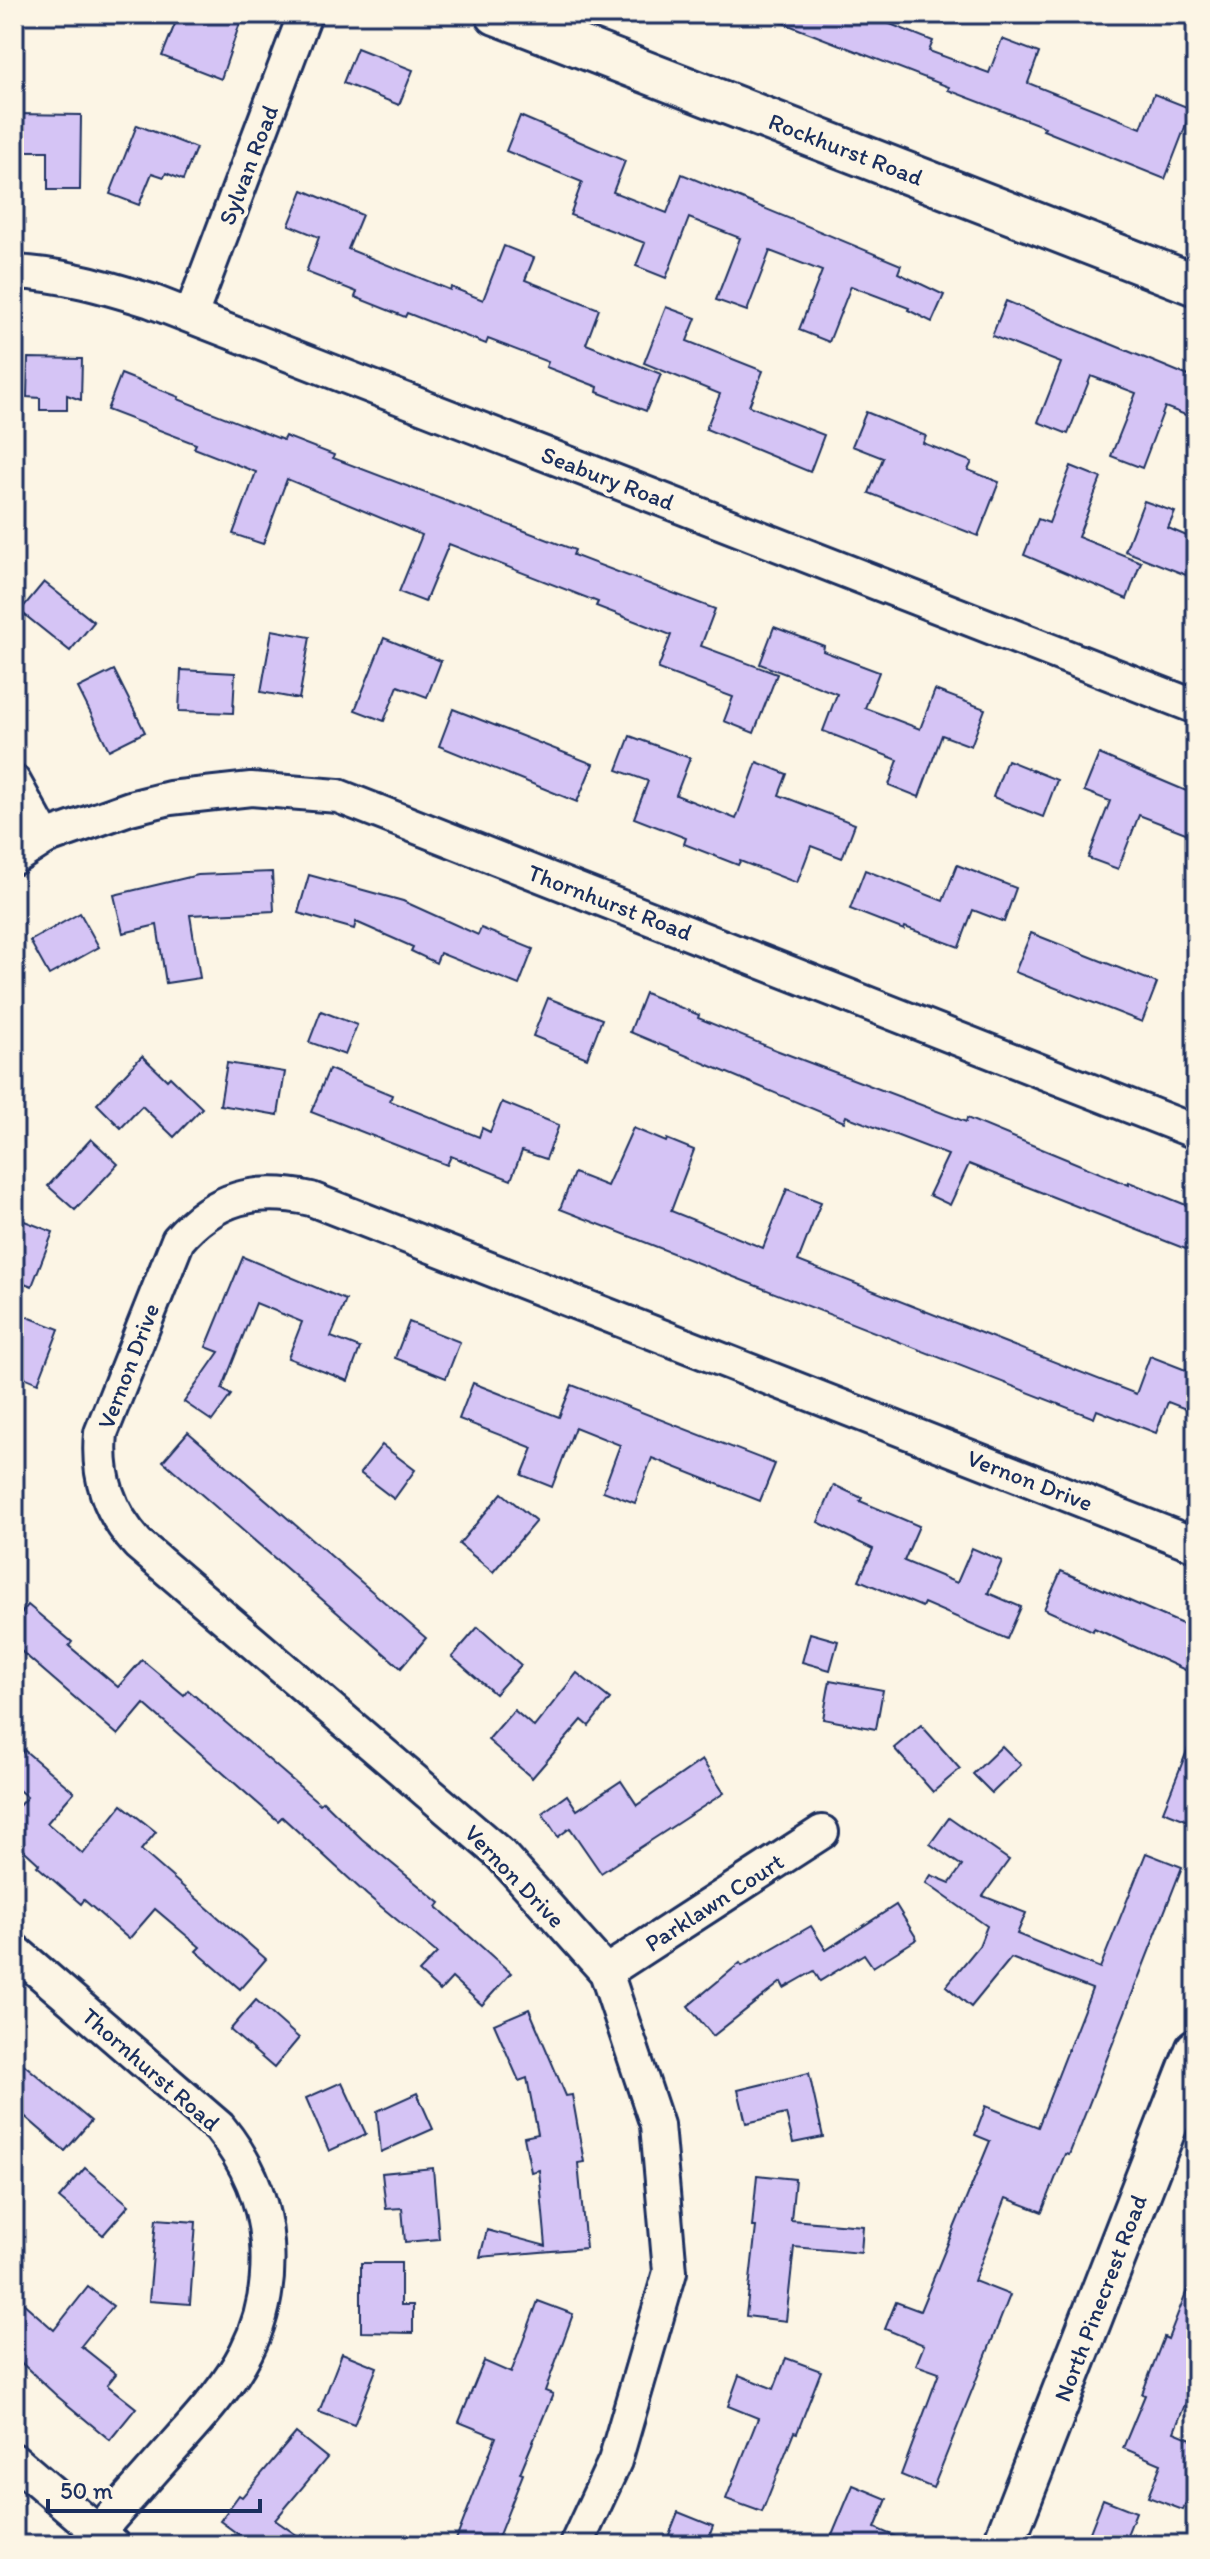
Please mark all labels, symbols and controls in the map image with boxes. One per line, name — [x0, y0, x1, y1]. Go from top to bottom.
street label: Sylvan Road — [212, 101, 284, 229]
street label: Rockhurst Road — [765, 106, 927, 192]
street label: Seabury Road — [537, 439, 679, 517]
street label: Thornhurst Road — [524, 857, 696, 947]
street label: Vernon Drive — [91, 1299, 165, 1433]
street label: Vernon Drive — [963, 1443, 1097, 1517]
street label: Vernon Drive — [459, 1818, 571, 1934]
street label: Parklawn Court — [639, 1846, 789, 1958]
street label: Thornhurst Road — [76, 2001, 226, 2137]
street label: North Pinecrest Road — [1047, 2190, 1153, 2406]
scale bar — [48, 2463, 260, 2513]
text: 50 m — [60, 2476, 113, 2505]

